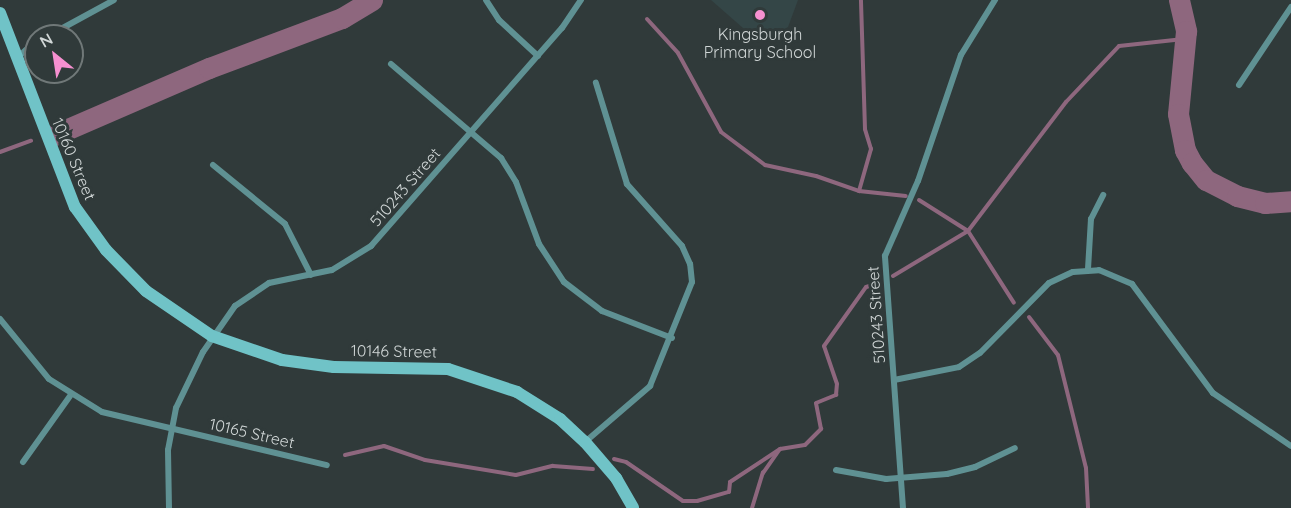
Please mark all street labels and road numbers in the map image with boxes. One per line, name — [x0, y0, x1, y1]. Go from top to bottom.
street label: 10160 Street — [48, 115, 100, 203]
street label: 510243 Street — [366, 144, 444, 230]
street label: 510243 Street — [863, 266, 889, 364]
street label: 10146 Street — [351, 341, 437, 361]
street label: 10165 Street — [208, 414, 296, 452]

